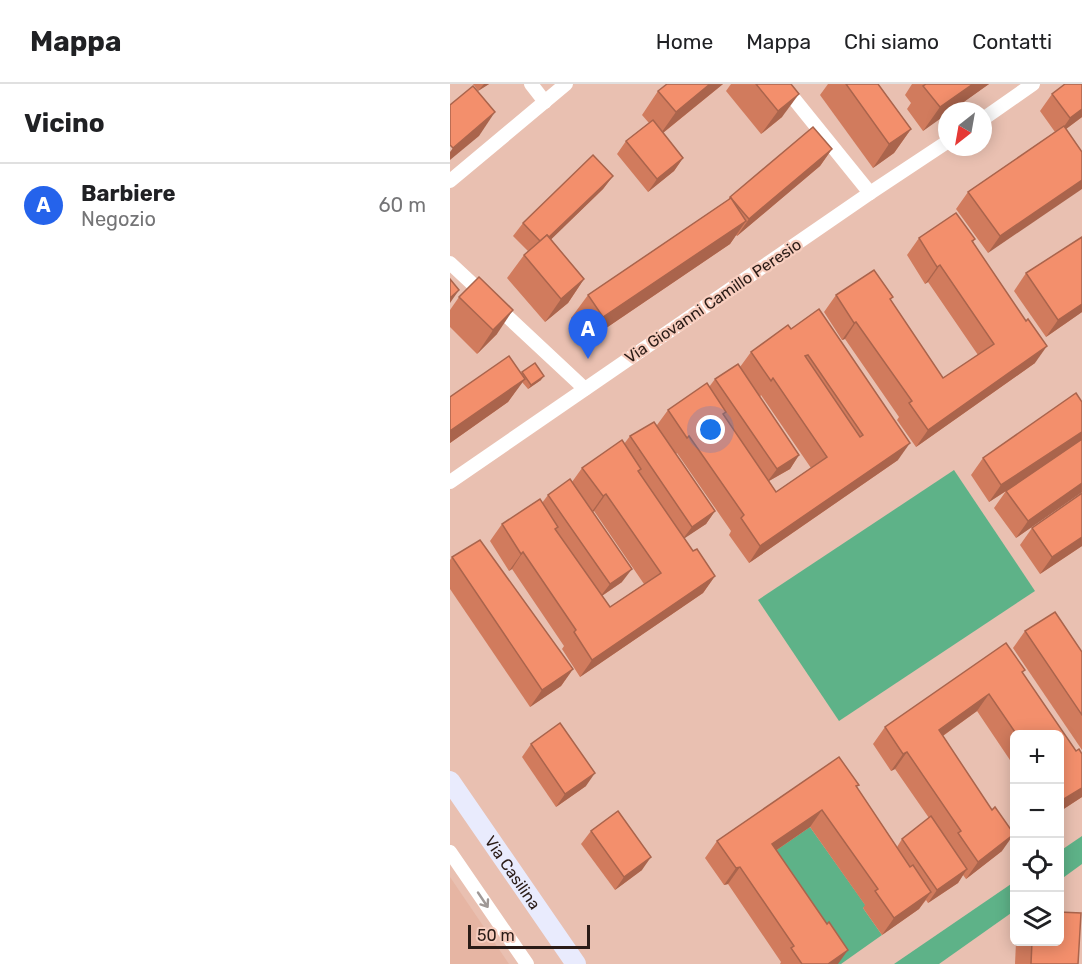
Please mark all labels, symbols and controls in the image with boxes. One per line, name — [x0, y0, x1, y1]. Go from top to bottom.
text: Mappa — [30, 25, 122, 58]
text: Home — [656, 29, 713, 54]
text: Mappa — [746, 29, 811, 54]
text: Chi siamo — [844, 29, 939, 54]
text: Contatti — [972, 29, 1052, 54]
north arrow — [938, 102, 992, 156]
text: Vicino — [24, 108, 105, 139]
text: Barbiere — [81, 180, 176, 207]
text: A — [36, 193, 51, 217]
text: 60 m — [379, 193, 426, 217]
text: Negozio — [81, 207, 156, 231]
street label: Via Giovanni Camillo Peresio — [621, 235, 805, 367]
pin: A — [568, 310, 608, 359]
your location — [696, 415, 725, 444]
map controls — [1010, 730, 1064, 946]
button: + — [1010, 730, 1064, 784]
button: − — [1010, 784, 1064, 838]
street label: Via Casilina — [481, 832, 545, 913]
button: locate — [1010, 838, 1064, 892]
one-way arrow — [477, 891, 489, 907]
button: layers — [1010, 892, 1064, 946]
scale bar — [468, 922, 590, 950]
text: 50 m — [477, 926, 515, 945]

